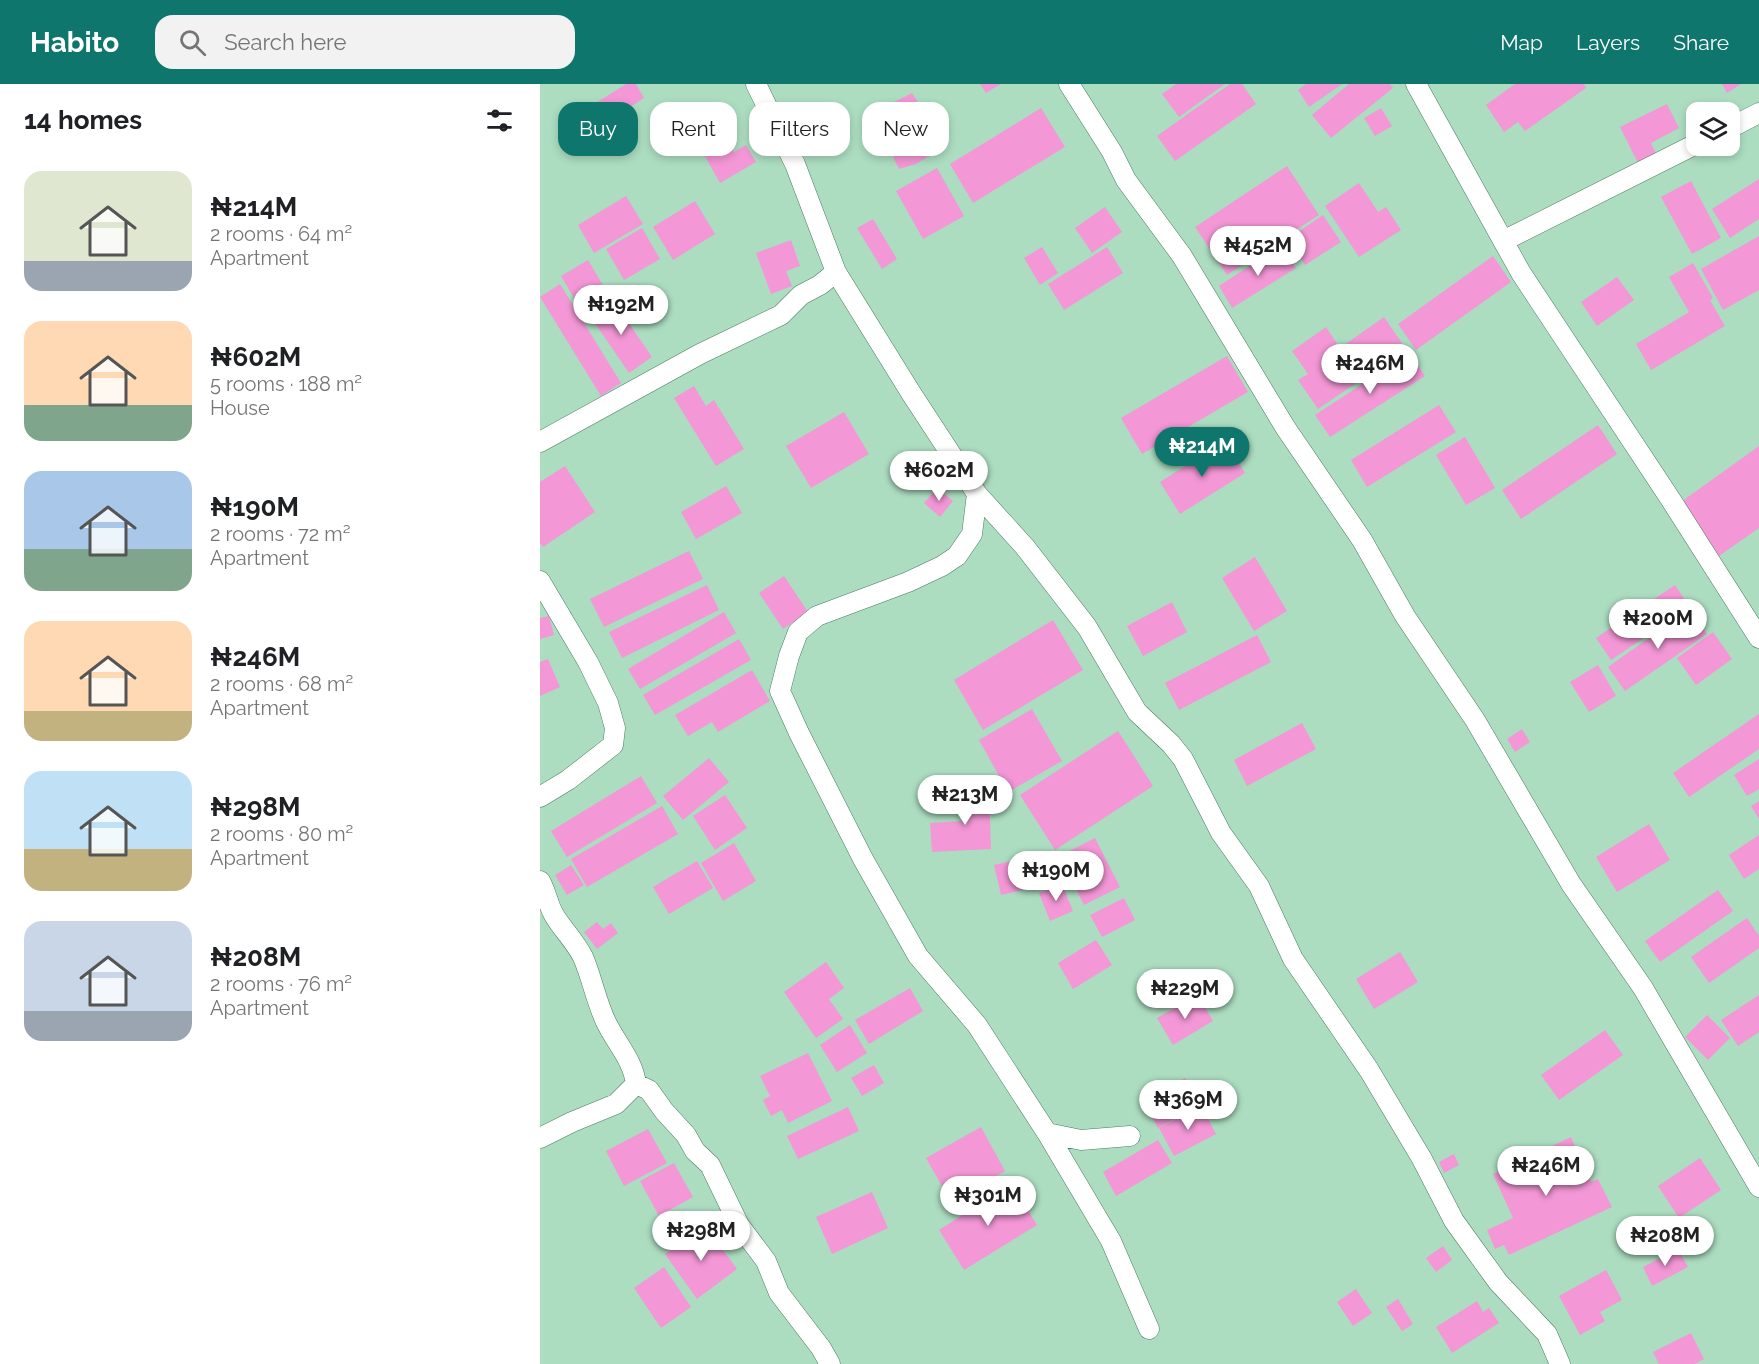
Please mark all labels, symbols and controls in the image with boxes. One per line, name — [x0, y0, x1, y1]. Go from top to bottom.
search box — [155, 15, 575, 69]
text: Habito — [30, 26, 119, 59]
icon: search — [176, 26, 209, 59]
text: Search here — [224, 29, 346, 55]
text: Map — [1500, 30, 1543, 55]
text: Layers — [1576, 30, 1640, 55]
text: Share — [1673, 30, 1729, 55]
chip: Buy — [558, 102, 638, 156]
chip: Rent — [650, 102, 737, 156]
chip: Filters — [749, 102, 850, 156]
chip: New — [862, 102, 949, 156]
map controls — [1686, 102, 1740, 156]
button: layers — [1686, 102, 1740, 156]
icon: filters — [483, 104, 516, 137]
text: 14 homes — [24, 105, 142, 135]
text: ₦214M — [210, 192, 297, 222]
icon: home — [72, 195, 144, 267]
text: 2 rooms · 64 m² — [210, 222, 352, 246]
pin: ₦452M — [1216, 226, 1300, 277]
text: ₦452M — [1224, 233, 1292, 257]
text: Apartment — [210, 246, 309, 270]
pin: ₦192M — [579, 285, 663, 336]
text: ₦192M — [587, 292, 655, 316]
text: ₦602M — [210, 342, 301, 372]
pin: ₦246M — [1328, 344, 1412, 395]
icon: home — [72, 345, 144, 417]
text: ₦246M — [1335, 351, 1405, 375]
text: 5 rooms · 188 m² — [210, 372, 362, 396]
text: House — [210, 396, 270, 420]
pin: ₦214M — [1160, 427, 1244, 478]
text: ₦214M — [1168, 434, 1236, 458]
pin: ₦602M — [897, 451, 981, 502]
text: ₦602M — [904, 458, 974, 482]
text: ₦190M — [210, 492, 299, 522]
icon: home — [72, 495, 144, 567]
text: 2 rooms · 72 m² — [210, 522, 350, 546]
text: Apartment — [210, 546, 309, 570]
pin: ₦200M — [1616, 599, 1700, 650]
text: ₦200M — [1623, 606, 1693, 630]
text: ₦246M — [210, 642, 300, 672]
icon: home — [72, 645, 144, 717]
text: 2 rooms · 68 m² — [210, 672, 353, 696]
text: Apartment — [210, 696, 309, 720]
pin: ₦213M — [923, 775, 1007, 826]
text: ₦213M — [932, 782, 998, 806]
text: ₦298M — [210, 792, 301, 822]
icon: home — [72, 795, 144, 867]
text: 2 rooms · 80 m² — [210, 822, 353, 846]
text: Apartment — [210, 846, 309, 870]
pin: ₦190M — [1014, 851, 1098, 902]
text: ₦190M — [1022, 858, 1090, 882]
text: ₦208M — [210, 942, 301, 972]
icon: home — [72, 945, 144, 1017]
pin: ₦229M — [1143, 969, 1227, 1020]
text: 2 rooms · 76 m² — [210, 972, 352, 996]
text: ₦229M — [1151, 976, 1219, 1000]
text: Apartment — [210, 996, 309, 1020]
pin: ₦369M — [1146, 1080, 1230, 1131]
text: ₦369M — [1153, 1087, 1223, 1111]
pin: ₦246M — [1504, 1146, 1588, 1197]
text: ₦246M — [1511, 1153, 1581, 1177]
pin: ₦301M — [946, 1176, 1030, 1227]
text: ₦301M — [954, 1183, 1022, 1207]
pin: ₦298M — [659, 1211, 743, 1262]
pin: ₦208M — [1623, 1216, 1707, 1267]
text: ₦298M — [666, 1218, 736, 1242]
text: ₦208M — [1630, 1223, 1700, 1247]

